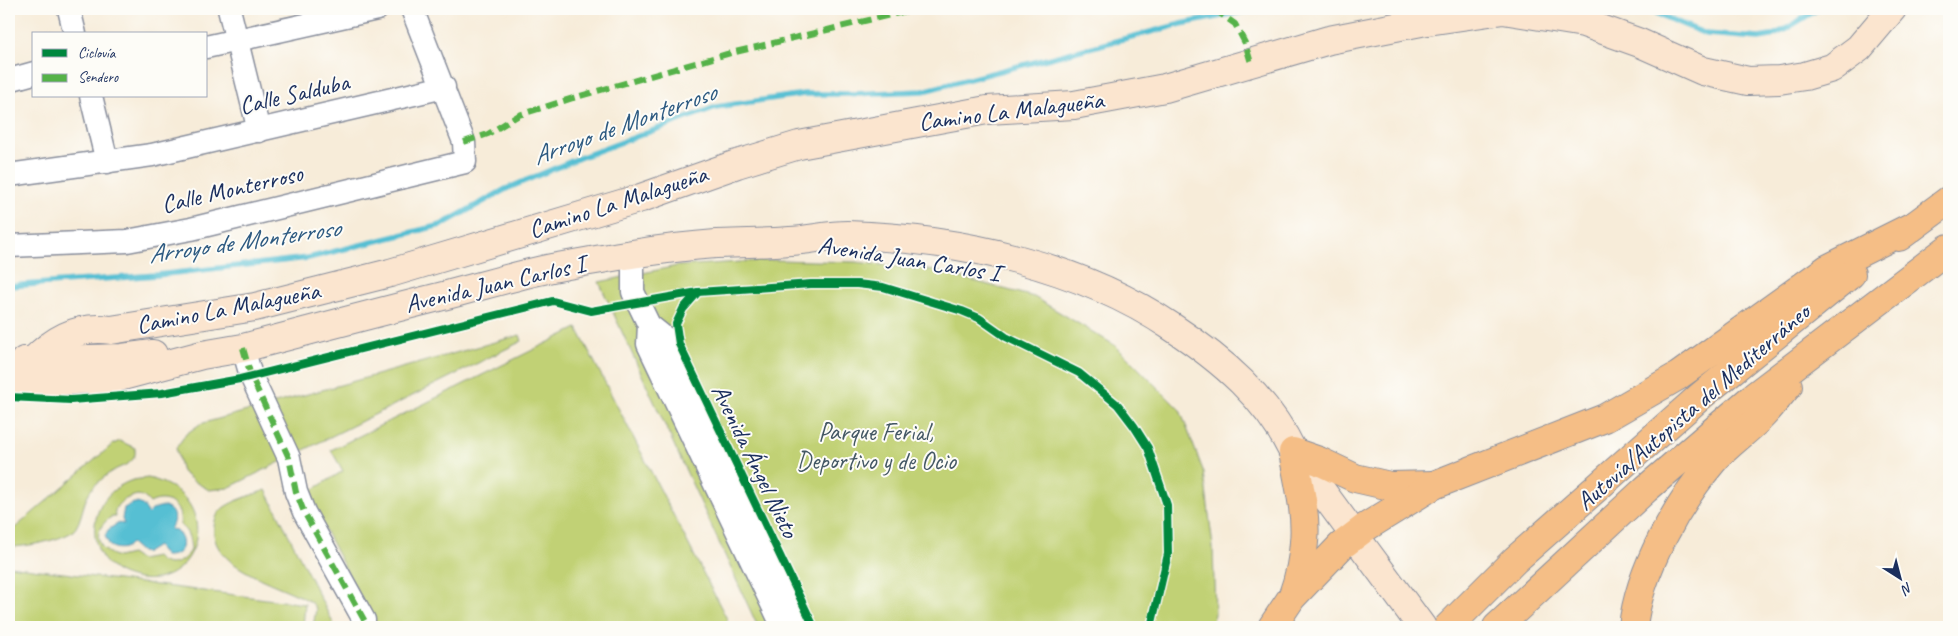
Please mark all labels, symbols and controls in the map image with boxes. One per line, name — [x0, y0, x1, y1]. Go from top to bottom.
legend — [32, 32, 208, 98]
text: Ciclovía — [78, 44, 117, 63]
street label: Calle Salduba — [236, 65, 354, 122]
text: Sendero — [78, 68, 119, 87]
water label: Arroyo de Monterroso — [528, 74, 724, 172]
street label: Camino La Malagueña — [917, 84, 1107, 138]
street label: Calle Monterroso — [158, 157, 307, 221]
street label: Camino La Malagueña — [525, 157, 713, 246]
water label: Arroyo de Monterroso — [146, 211, 345, 271]
street label: Avenida Juan Carlos I — [816, 229, 1008, 290]
street label: Avenida Juan Carlos I — [402, 246, 594, 320]
street label: Camino La Malagueña — [134, 274, 324, 341]
street label: Autovía/Autopista del Mediterráneo — [1569, 295, 1819, 517]
street label: Avenida Ángel Nieto — [704, 379, 806, 544]
park label: Parque Ferial, Deportivo y de Ocio — [796, 416, 957, 477]
north arrow — [1876, 554, 1926, 604]
text: N — [1897, 579, 1916, 599]

